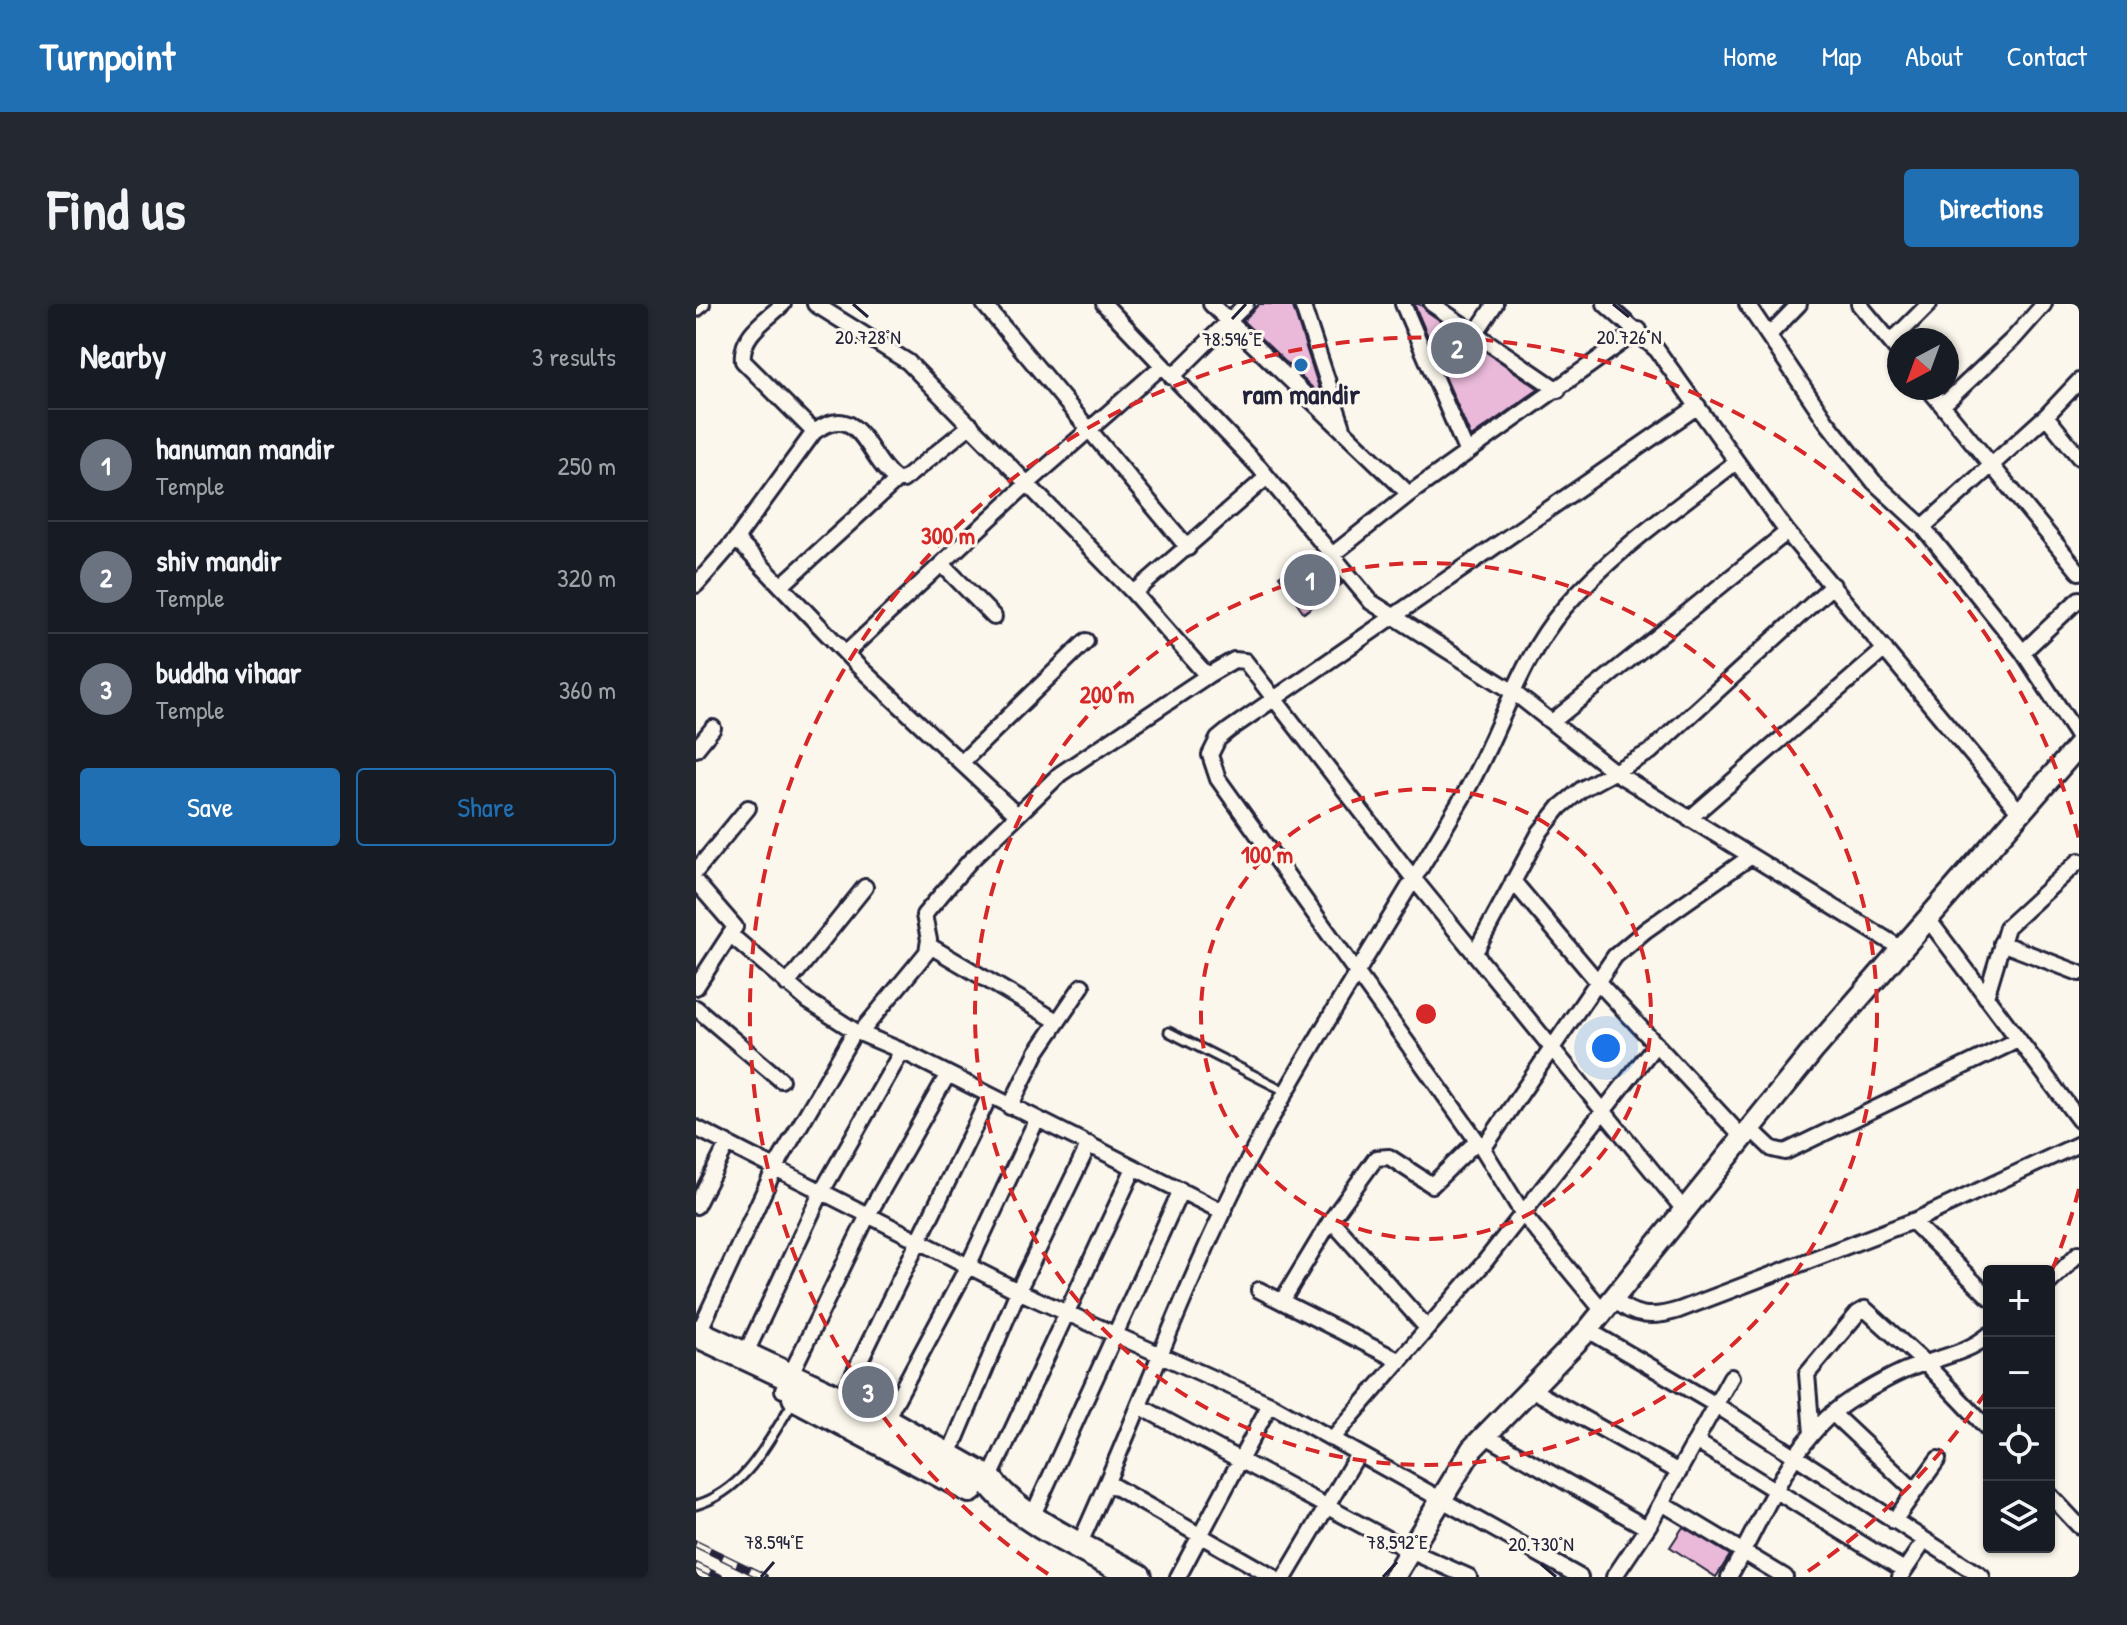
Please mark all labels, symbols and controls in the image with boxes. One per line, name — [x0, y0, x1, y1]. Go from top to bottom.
text: Turnpoint — [40, 30, 175, 82]
text: Home — [1723, 37, 1778, 75]
text: Map — [1822, 37, 1861, 75]
text: About — [1905, 37, 1963, 75]
text: Contact — [2007, 37, 2087, 75]
button: Directions — [1904, 169, 2079, 247]
text: Find us — [48, 171, 186, 246]
pin: 2 — [1431, 318, 1483, 378]
text: 20.728°N — [835, 323, 901, 350]
text: 20.726°N — [1596, 323, 1662, 350]
text: 78.596°E — [1202, 325, 1262, 352]
north arrow — [1887, 328, 1959, 400]
text: Nearby — [80, 333, 166, 379]
text: 3 results — [532, 339, 616, 374]
marker: ram mandir — [1292, 356, 1310, 374]
place label: ram mandir — [1242, 375, 1360, 413]
text: hanuman mandir — [156, 428, 334, 468]
text: 1 — [101, 448, 111, 483]
text: 250 m — [558, 448, 616, 483]
text: Temple — [156, 468, 225, 503]
text: 300 m — [921, 519, 975, 551]
text: shiv mandir — [156, 540, 281, 580]
pin: 1 — [1284, 550, 1336, 610]
text: 2 — [100, 560, 112, 595]
text: 320 m — [557, 560, 616, 595]
text: Temple — [156, 580, 225, 615]
text: buddha vihaar — [156, 652, 301, 692]
text: 3 — [100, 672, 112, 707]
text: 360 m — [559, 672, 616, 707]
text: 200 m — [1080, 678, 1134, 710]
text: Temple — [156, 692, 225, 727]
button: Save — [80, 768, 340, 846]
button: Share — [356, 768, 616, 846]
text: 100 m — [1241, 838, 1293, 870]
centre of rings — [1412, 1000, 1440, 1028]
your location — [1586, 1028, 1626, 1068]
map controls — [1983, 1265, 2055, 1553]
button: + — [1983, 1265, 2055, 1337]
button: − — [1983, 1337, 2055, 1409]
pin: 3 — [842, 1362, 894, 1422]
button: locate — [1983, 1409, 2055, 1481]
button: layers — [1983, 1481, 2055, 1553]
text: 78.594°E — [744, 1528, 804, 1555]
text: 78.592°E — [1366, 1528, 1428, 1555]
text: 20.730°N — [1508, 1530, 1574, 1557]

